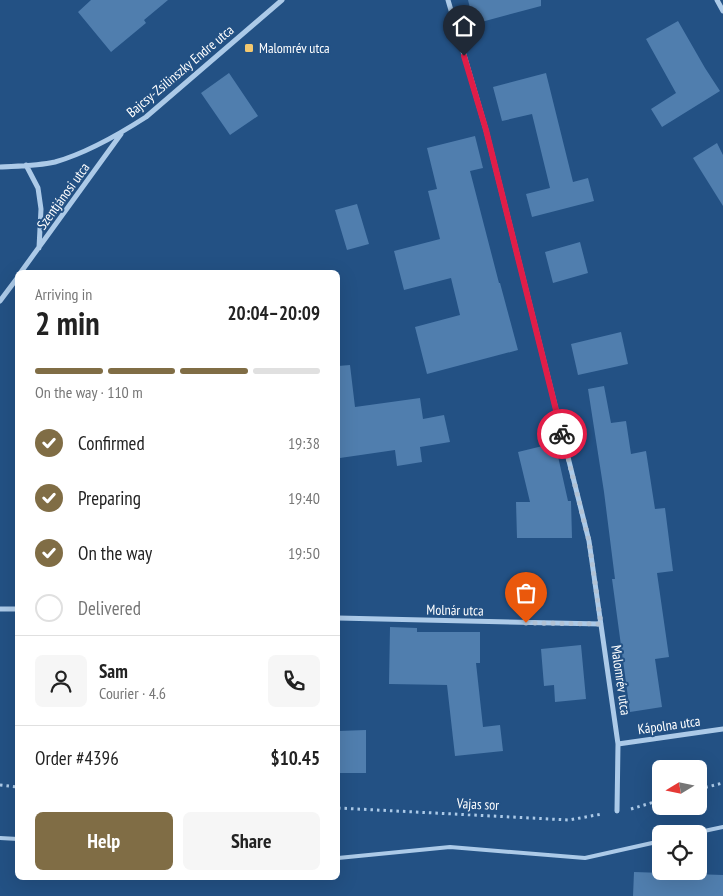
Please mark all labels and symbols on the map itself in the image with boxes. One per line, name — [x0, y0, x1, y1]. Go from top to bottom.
pin — [443, 5, 485, 56]
street label: Bajcsy-Zsilinszky Endre utca — [123, 21, 237, 121]
place label: Malomrév utca — [259, 39, 330, 57]
marker: Malomrév utca — [243, 42, 255, 54]
street label: Szentjánosi utca — [33, 159, 93, 233]
courier — [537, 409, 587, 459]
pin — [505, 572, 547, 623]
street label: Molnár utca — [426, 601, 484, 619]
street label: Malomrév utca — [607, 644, 635, 716]
street label: Kápolna utca — [637, 712, 701, 738]
north arrow — [652, 760, 708, 815]
street label: Vajas sor — [455, 794, 500, 814]

